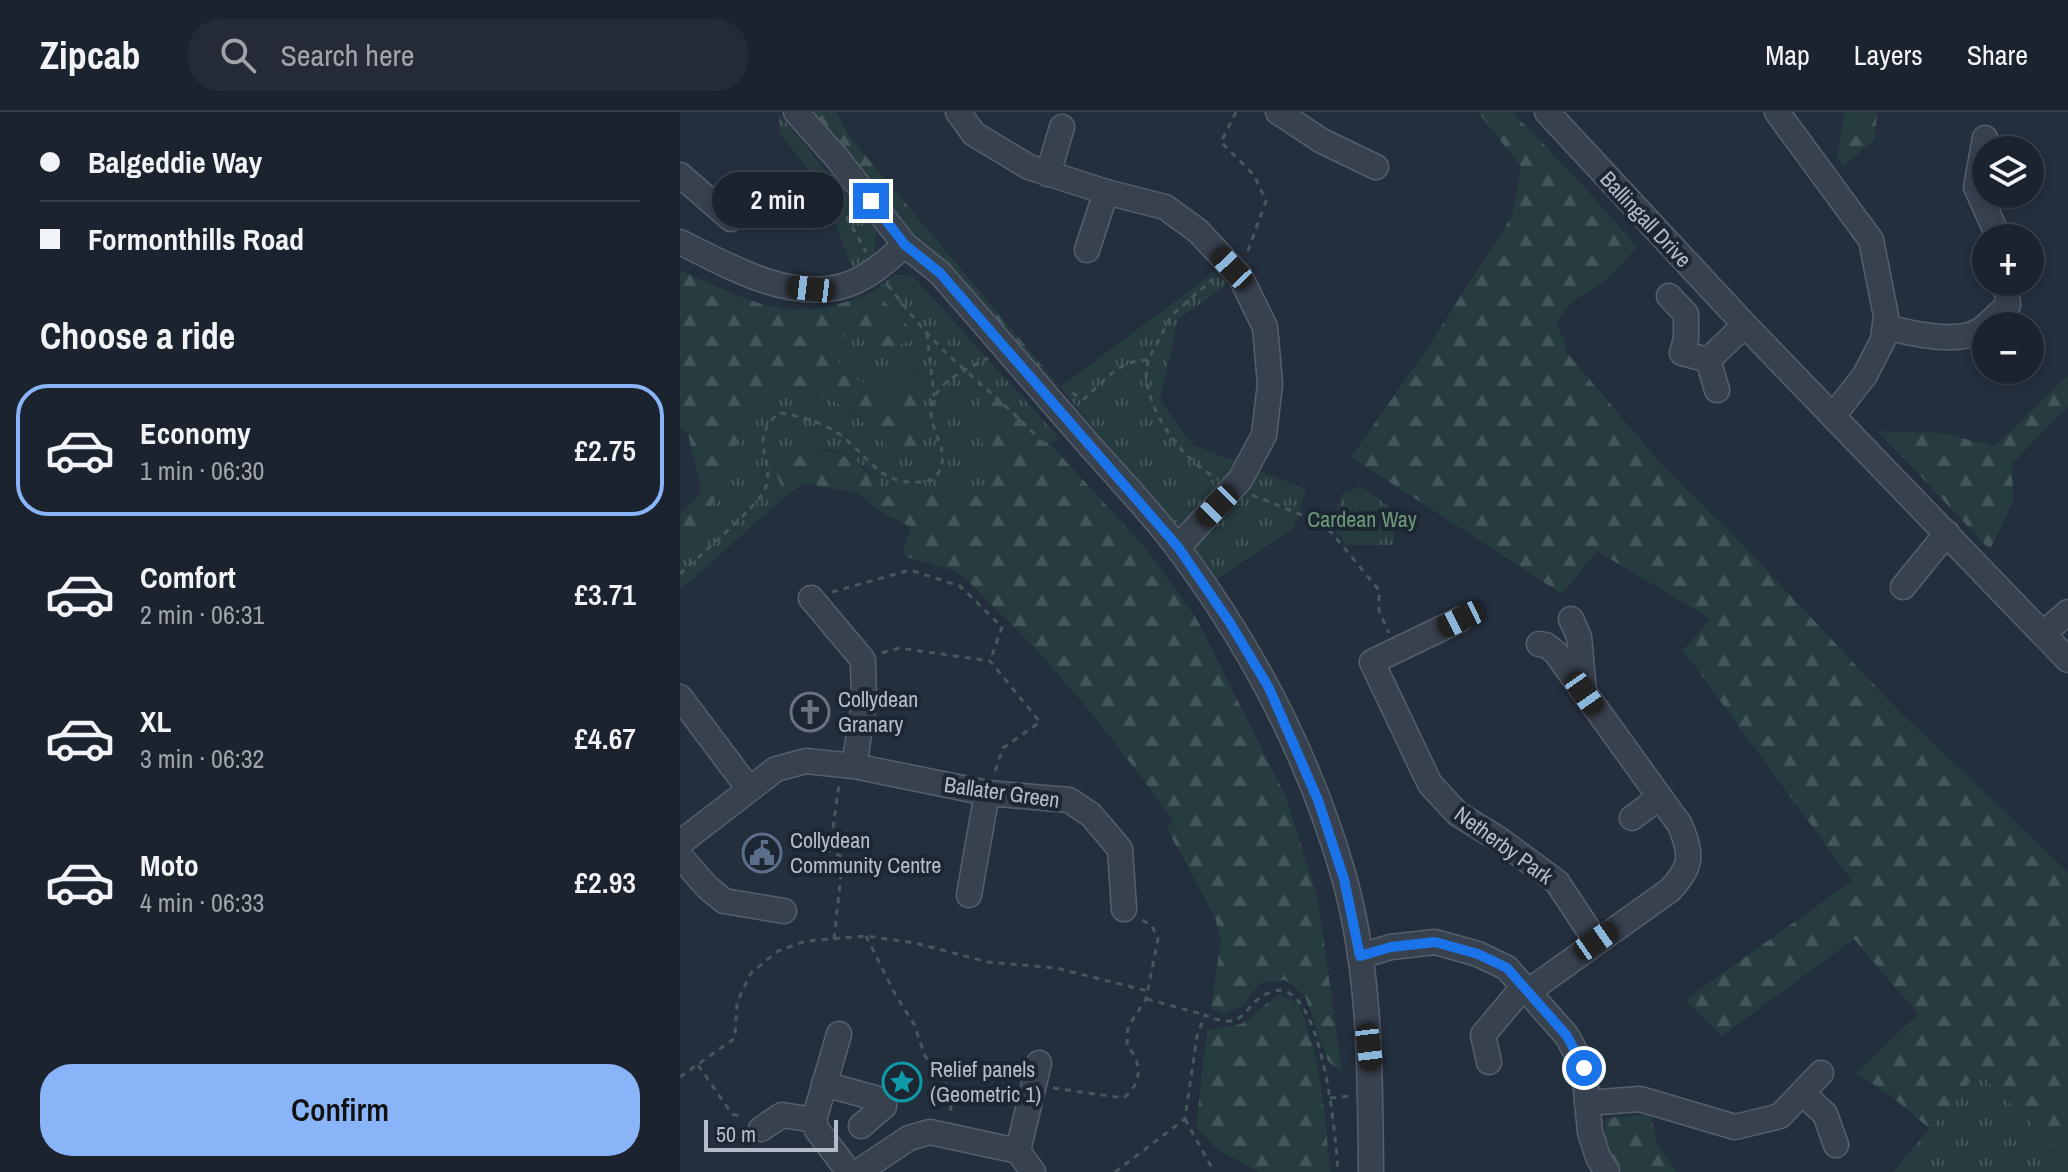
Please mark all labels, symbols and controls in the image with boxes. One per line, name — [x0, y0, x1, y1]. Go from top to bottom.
search box — [188, 19, 748, 91]
text: Zipcab — [40, 30, 140, 81]
icon: search — [216, 33, 260, 77]
text: Search here — [280, 35, 414, 75]
text: Map — [1765, 36, 1810, 74]
text: Layers — [1854, 36, 1923, 74]
text: Share — [1967, 36, 2028, 74]
map controls — [1972, 136, 2044, 384]
button: layers — [1972, 136, 2044, 208]
text: Balgeddie Way — [88, 142, 262, 182]
street label: Ballingall Drive — [1594, 164, 1698, 274]
callout: 2 min — [711, 173, 843, 229]
text: 2 min — [751, 182, 805, 217]
route end — [853, 183, 889, 219]
text: Formonthills Road — [88, 219, 304, 259]
button: + — [1972, 224, 2044, 296]
car — [1207, 242, 1257, 294]
car — [786, 274, 836, 304]
text: Choose a ride — [40, 312, 235, 360]
button: − — [1972, 312, 2044, 384]
text: Economy — [140, 413, 251, 453]
icon: car — [44, 414, 116, 486]
text: £2.75 — [574, 430, 636, 470]
text: 1 min · 06:30 — [140, 453, 264, 488]
car — [1192, 480, 1242, 532]
park label: Cardean Way — [1307, 504, 1417, 534]
text: Comfort — [140, 557, 236, 597]
icon: car — [44, 558, 116, 630]
text: £3.71 — [574, 574, 636, 614]
text: 2 min · 06:31 — [140, 597, 264, 632]
car — [1434, 598, 1488, 640]
car — [1560, 666, 1608, 720]
place label: Collydean Granary — [838, 684, 918, 739]
church icon: Collydean Granary — [789, 691, 831, 733]
text: XL — [140, 701, 171, 741]
icon: car — [44, 702, 116, 774]
text: £4.67 — [574, 718, 636, 758]
text: 3 min · 06:32 — [140, 741, 264, 776]
street label: Ballater Green — [942, 769, 1062, 815]
street label: Netherby Park — [1449, 799, 1560, 892]
place label: Collydean Community Centre — [790, 825, 941, 880]
public building icon: Collydean Community Centre — [741, 832, 783, 874]
text: Moto — [140, 845, 199, 885]
icon: car — [44, 846, 116, 918]
text: £2.93 — [574, 862, 636, 902]
text: 4 min · 06:33 — [140, 885, 264, 920]
car — [1569, 917, 1623, 965]
car — [1354, 1022, 1384, 1072]
route start — [1566, 1050, 1602, 1086]
place label: Relief panels (Geometric 1) — [930, 1054, 1041, 1109]
place icon: Relief panels (Geometric 1) — [881, 1061, 923, 1103]
button: Confirm — [40, 1064, 640, 1156]
scale bar — [704, 1116, 838, 1152]
text: 50 m — [716, 1119, 756, 1149]

